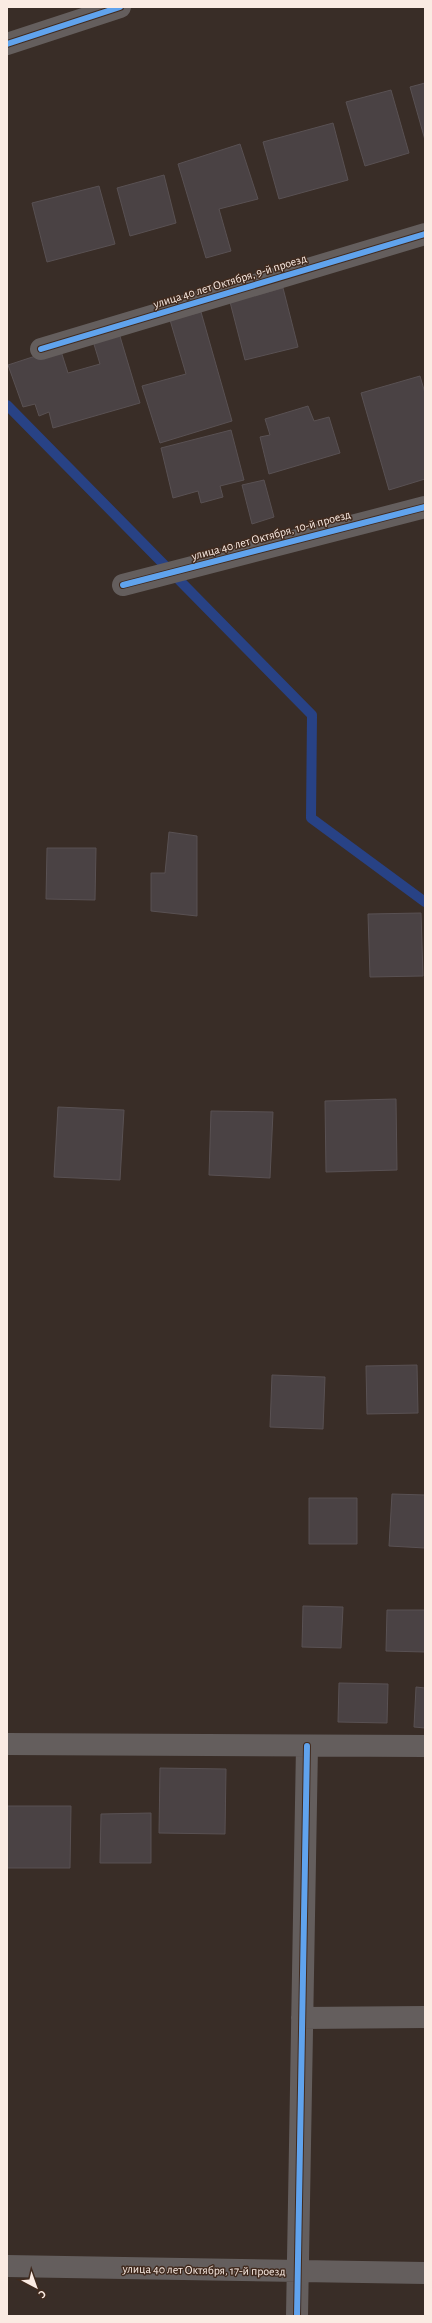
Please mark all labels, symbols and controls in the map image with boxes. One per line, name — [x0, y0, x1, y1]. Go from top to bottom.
street label: улица 40 лет Октября, 9-й проезд — [151, 252, 308, 311]
street label: улица 40 лет Октября, 10-й проезд — [189, 508, 352, 563]
street label: улица 40 лет Октября, 17-й проезд — [121, 2263, 286, 2278]
north arrow — [16, 2267, 56, 2307]
text: С — [36, 2288, 48, 2300]

